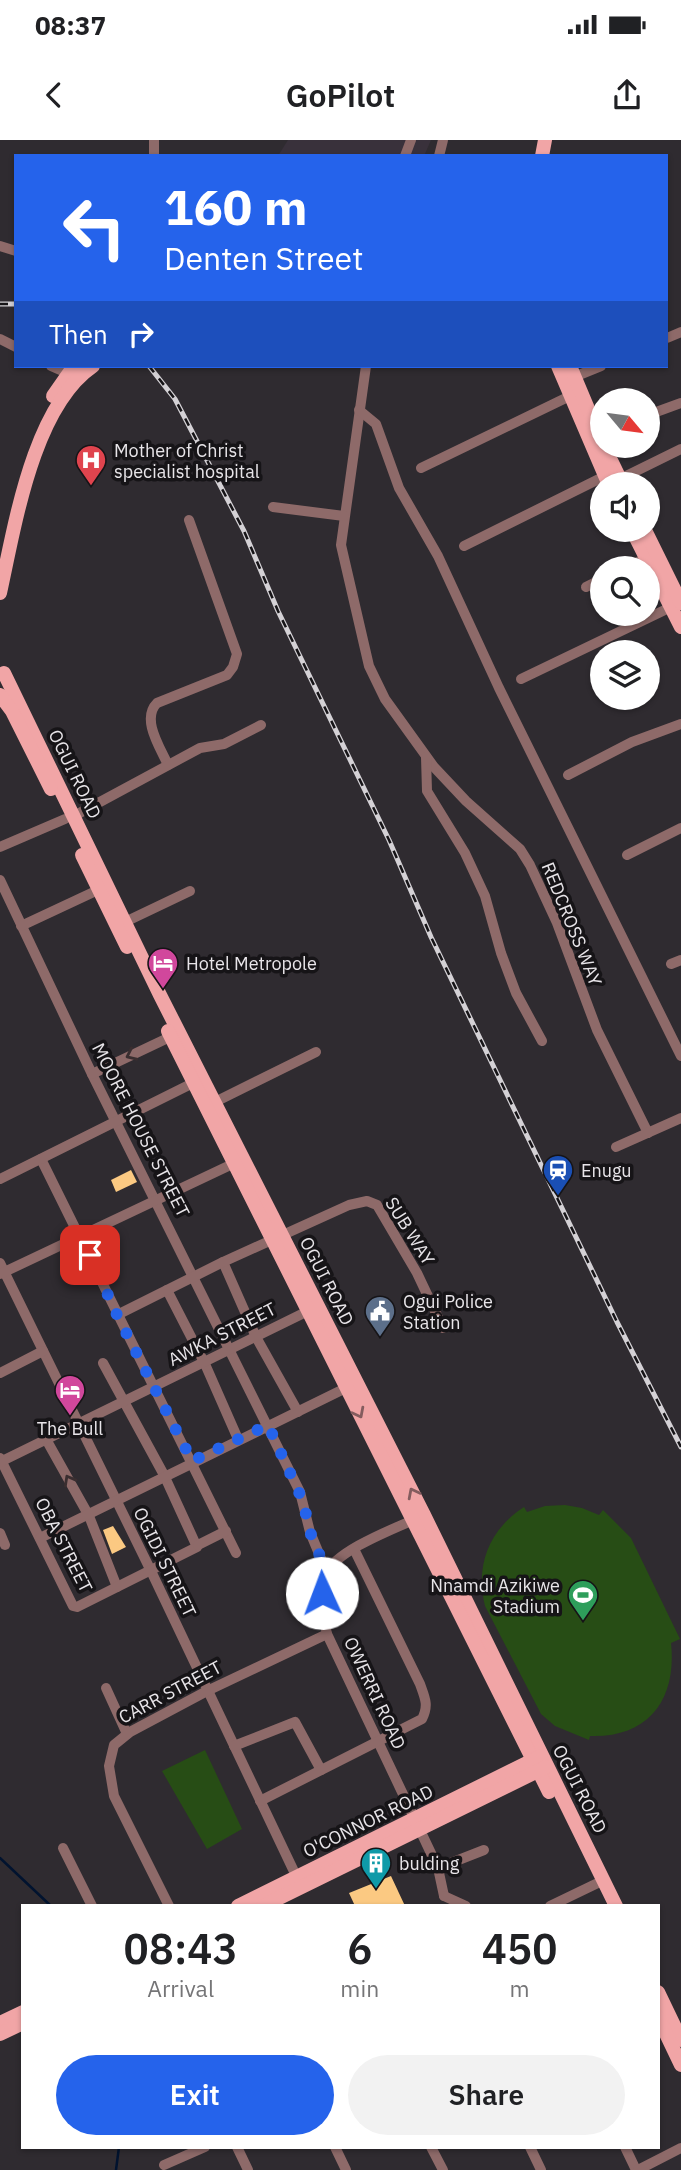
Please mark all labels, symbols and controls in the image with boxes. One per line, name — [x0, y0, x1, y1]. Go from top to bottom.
text: 08:37 — [35, 8, 106, 42]
text: GoPilot — [286, 74, 395, 116]
icon: back — [35, 76, 73, 114]
icon: share — [608, 76, 646, 114]
text: 160 m — [164, 175, 308, 238]
icon: left — [49, 182, 140, 273]
text: Denten Street — [164, 237, 363, 279]
icon: right — [122, 315, 160, 353]
text: Then — [49, 317, 108, 351]
north arrow — [590, 388, 660, 458]
map controls — [590, 388, 660, 710]
place label: Mother of Christ specialist hospital — [114, 439, 260, 483]
hospital icon: Mother of Christ specialist hospital — [74, 443, 108, 487]
button: sound — [590, 472, 660, 542]
button: search — [590, 556, 660, 626]
button: layers — [590, 640, 660, 710]
street label: OGUI ROAD — [44, 726, 106, 822]
street label: REDCROSS WAY — [537, 859, 607, 990]
hotel icon: Hotel Metropole — [146, 946, 180, 990]
place label: Hotel Metropole — [186, 952, 317, 975]
street label: MOORE HOUSE STREET — [87, 1039, 195, 1221]
one-way arrow — [126, 1047, 138, 1061]
station icon: Enugu — [541, 1153, 575, 1197]
place label: Enugu — [581, 1159, 632, 1182]
street label: SUB WAY — [380, 1193, 440, 1270]
pin — [60, 1225, 120, 1285]
street label: OGUI ROAD — [295, 1233, 359, 1329]
icon: arrive — [71, 1236, 109, 1274]
place label: Ogui Police Station — [403, 1290, 493, 1334]
public building icon: Ogui Police Station — [363, 1294, 397, 1338]
street label: AWKA STREET — [164, 1297, 280, 1371]
hotel icon: The Bull — [53, 1373, 87, 1417]
one-way arrow — [350, 1406, 364, 1419]
place label: The Bull — [37, 1417, 103, 1440]
one-way arrow — [64, 1475, 77, 1488]
one-way arrow — [407, 1488, 421, 1500]
street label: OBA STREET — [30, 1494, 98, 1596]
street label: OGIDI STREET — [129, 1503, 201, 1621]
position arrow — [285, 1556, 359, 1630]
place label: Nnamdi Azikiwe Stadium — [430, 1574, 560, 1618]
sports icon: Nnamdi Azikiwe Stadium — [566, 1578, 600, 1622]
street label: OWERRI ROAD — [339, 1633, 411, 1753]
street label: CARR STREET — [115, 1655, 225, 1729]
street label: OGUI ROAD — [548, 1741, 612, 1837]
street label: O'CONNOR ROAD — [299, 1780, 437, 1862]
building icon: bulding — [359, 1846, 393, 1890]
place label: bulding — [399, 1852, 460, 1875]
text: 08:43 — [124, 1921, 238, 1976]
text: 6 — [347, 1921, 372, 1976]
text: 450 — [482, 1921, 557, 1976]
text: Arrival — [147, 1973, 214, 2003]
text: min — [340, 1973, 379, 2003]
text: m — [510, 1973, 530, 2003]
button: Exit — [56, 2055, 334, 2135]
button: Share — [348, 2055, 625, 2135]

